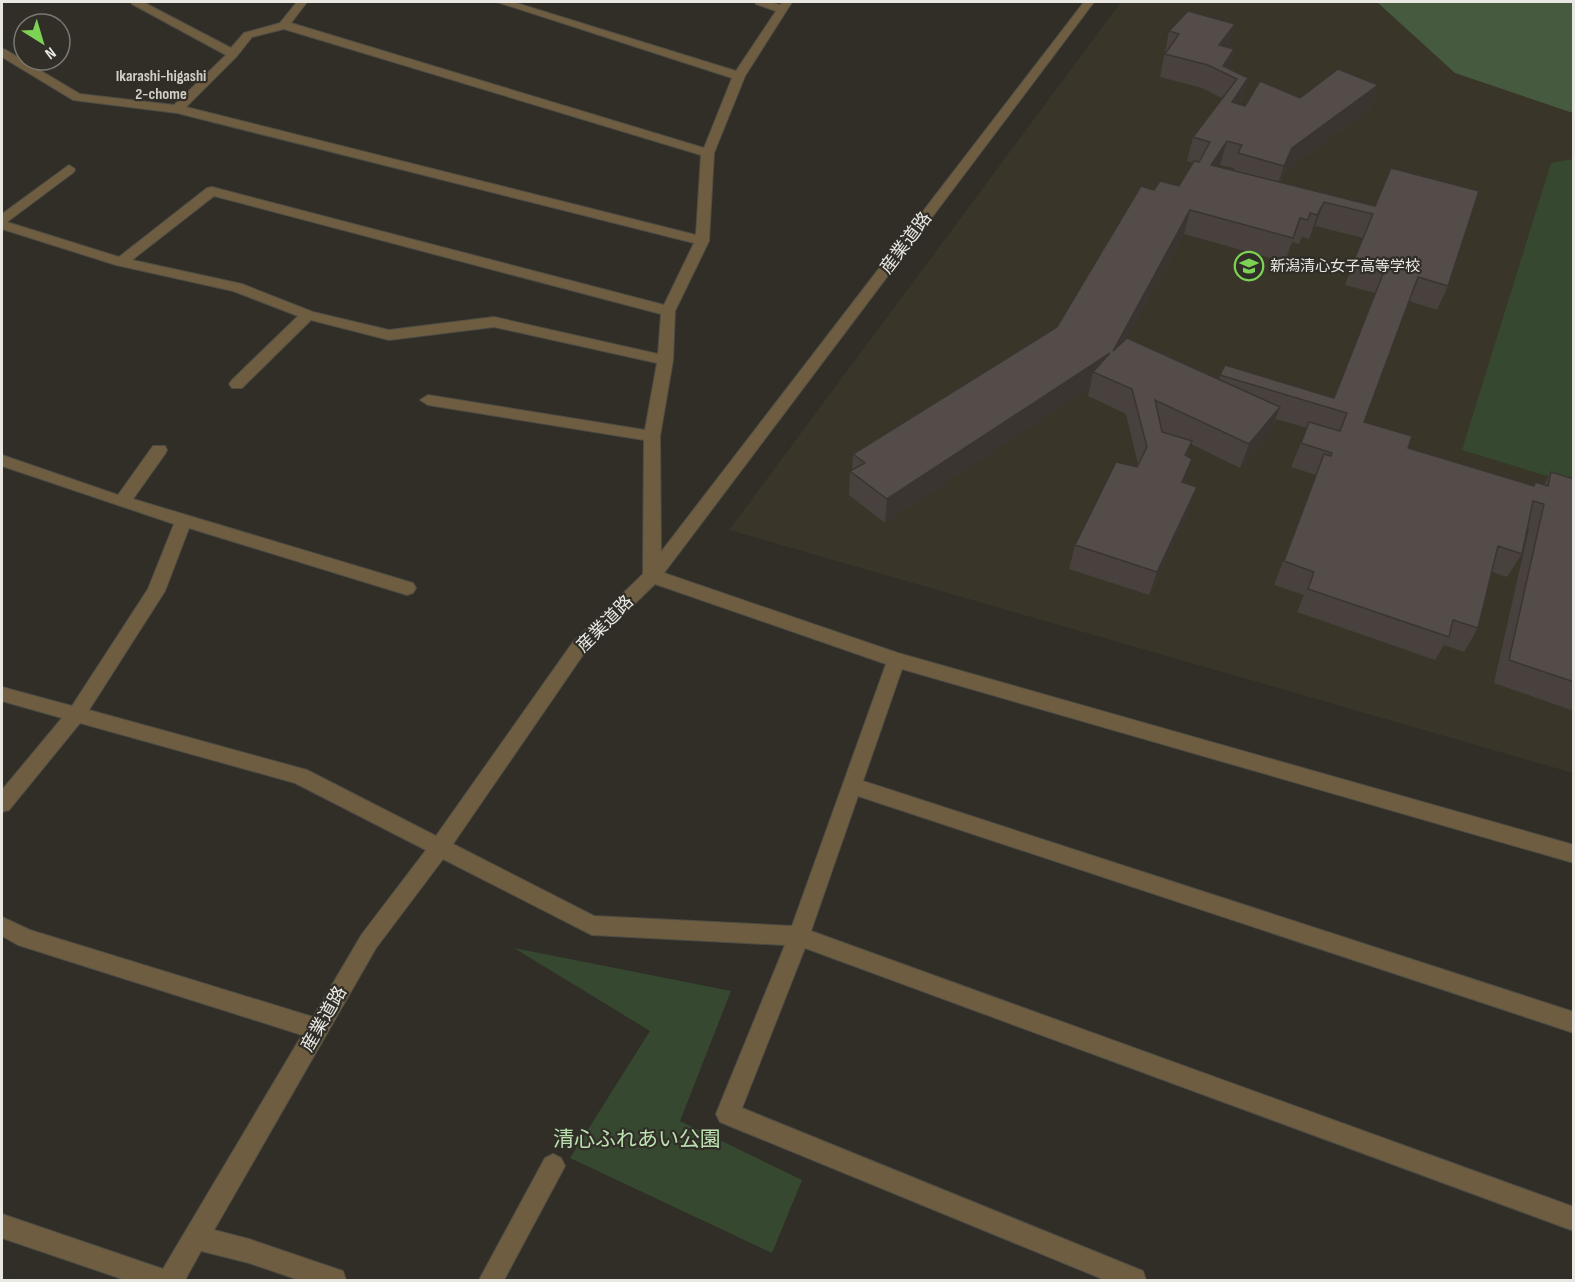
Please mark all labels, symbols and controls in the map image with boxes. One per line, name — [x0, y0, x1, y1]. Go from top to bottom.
north arrow — [12, 12, 72, 72]
text: N — [41, 43, 59, 63]
district label: Ikarashi-higashi 2-chome — [116, 67, 206, 104]
street label: 産業道路 — [876, 208, 936, 278]
school or university icon: 新潟清心女子高等学校 — [1233, 250, 1265, 282]
place label: 新潟清心女子高等学校 — [1270, 257, 1420, 276]
street label: 産業道路 — [572, 591, 638, 657]
street label: 産業道路 — [297, 983, 351, 1055]
park label: 清心ふれあい公園 — [553, 1127, 721, 1152]

